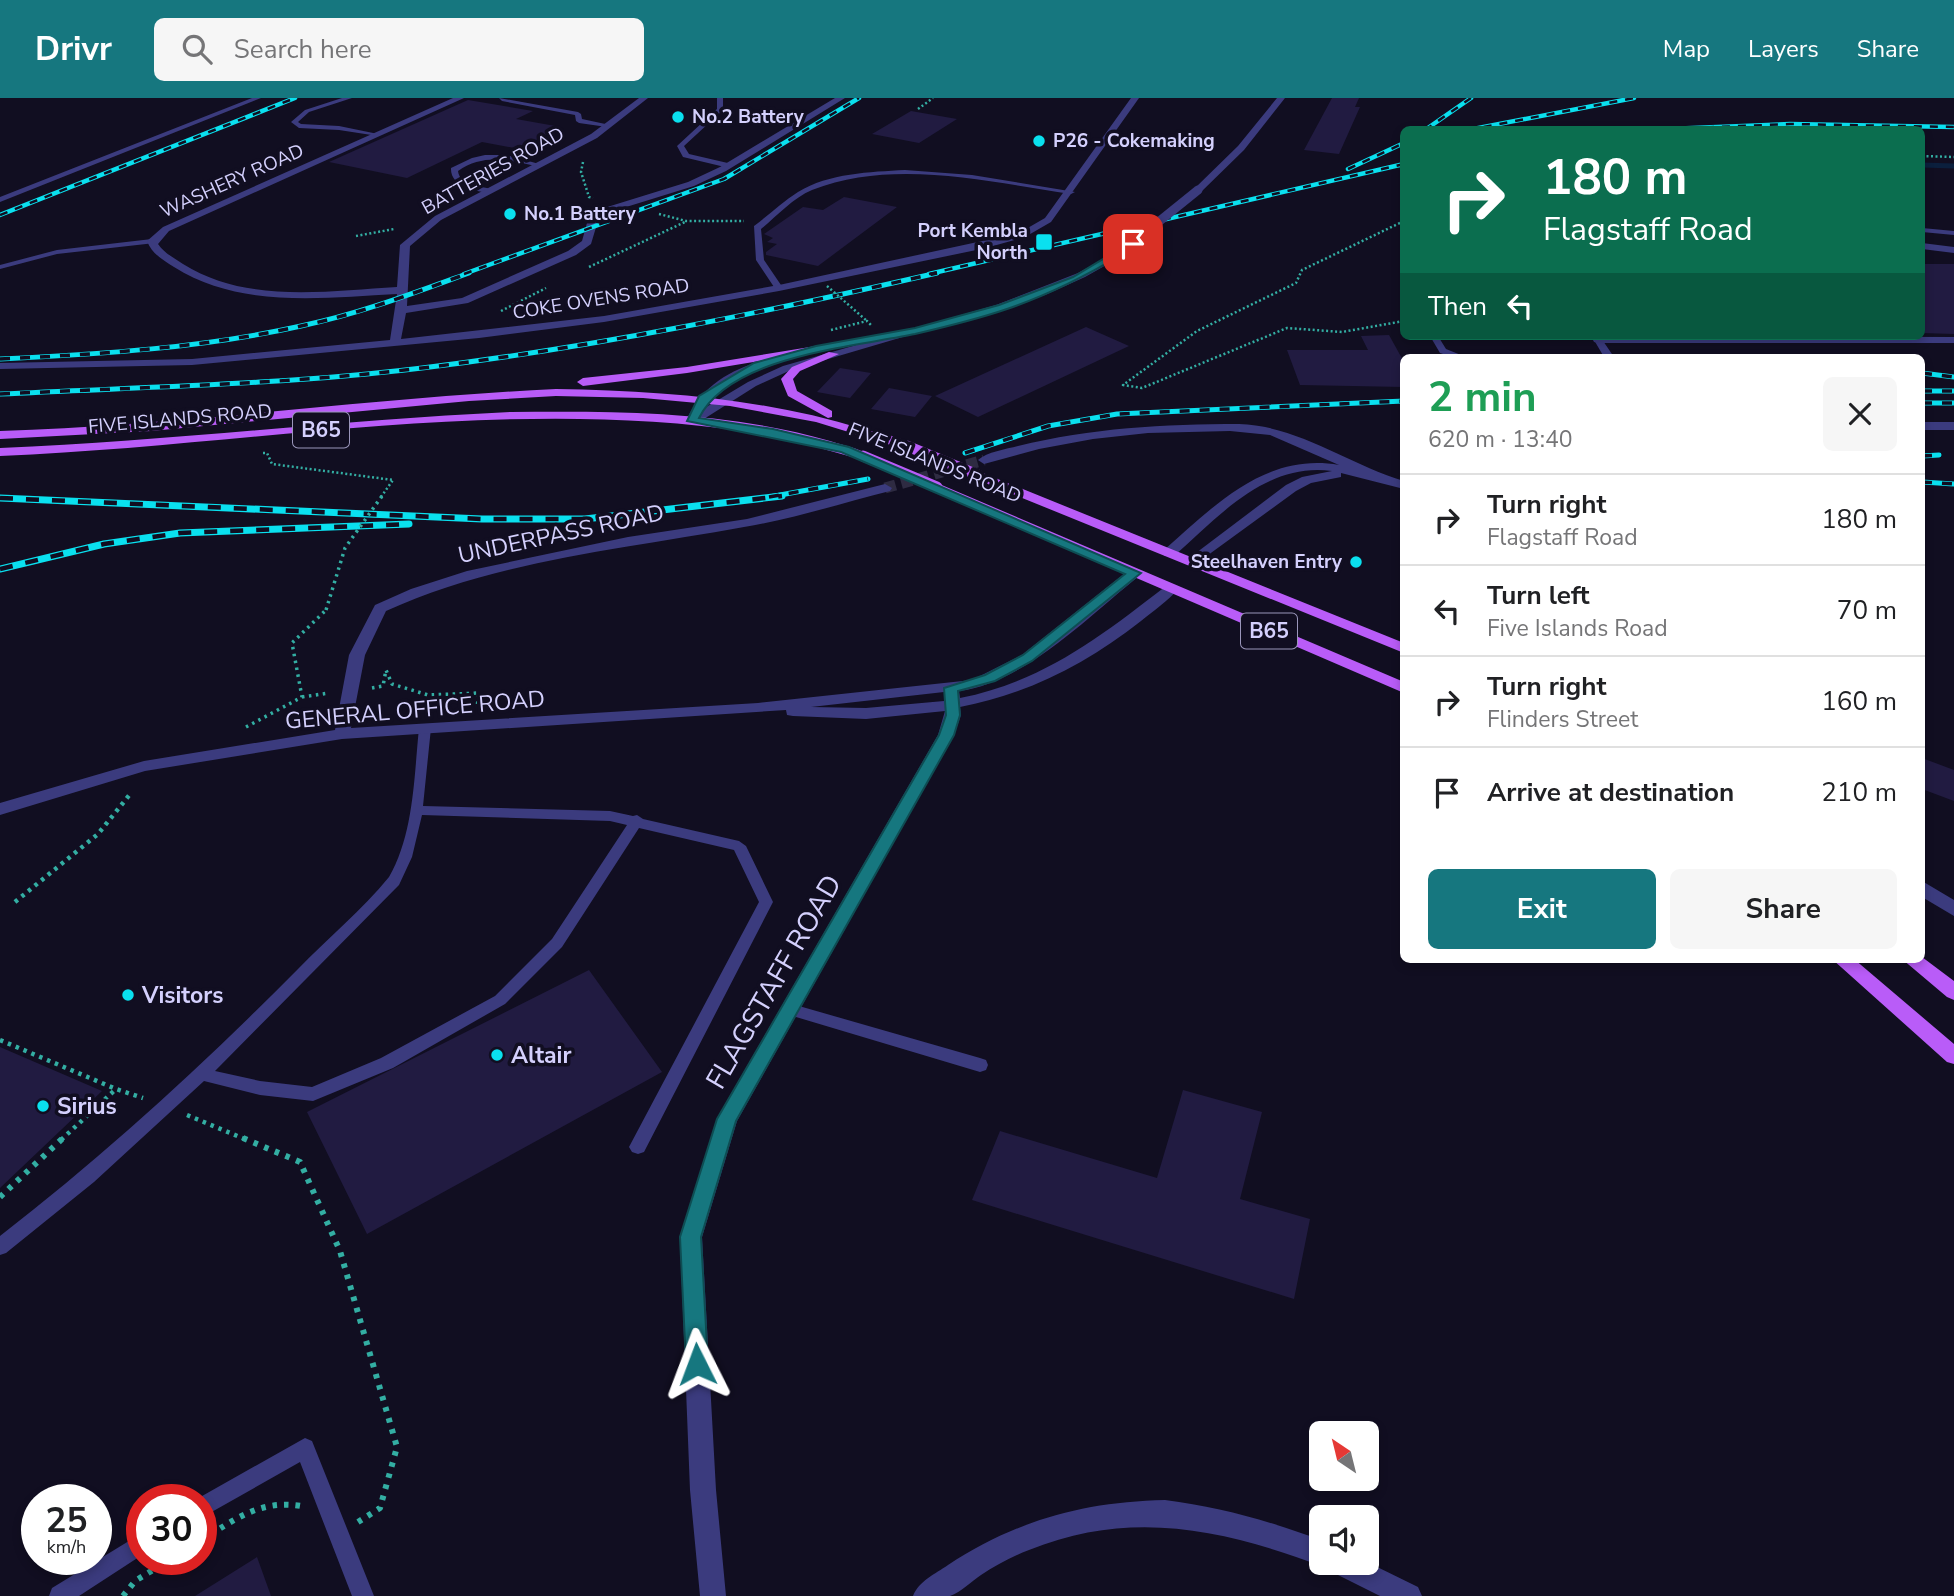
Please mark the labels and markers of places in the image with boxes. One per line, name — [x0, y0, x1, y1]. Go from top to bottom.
place label: No.2 Battery — [692, 104, 805, 130]
marker: No.2 Battery — [670, 109, 686, 125]
place label: P26 - Cokemaking — [1053, 128, 1215, 154]
marker: P26 - Cokemaking — [1031, 133, 1047, 149]
place label: No.1 Battery — [524, 201, 637, 227]
marker: No.1 Battery — [502, 206, 518, 222]
pin — [1103, 214, 1163, 274]
place label: Port Kembla North — [918, 218, 1028, 266]
marker: Port Kembla North — [1034, 232, 1054, 252]
place label: Steelhaven Entry — [1191, 549, 1343, 575]
marker: Steelhaven Entry — [1348, 554, 1364, 570]
place label: Visitors — [141, 980, 223, 1011]
marker: Visitors — [120, 987, 136, 1003]
place label: Altair — [511, 1040, 571, 1071]
marker: Altair — [489, 1047, 505, 1063]
place label: Sirius — [57, 1091, 117, 1122]
marker: Sirius — [35, 1098, 51, 1114]

